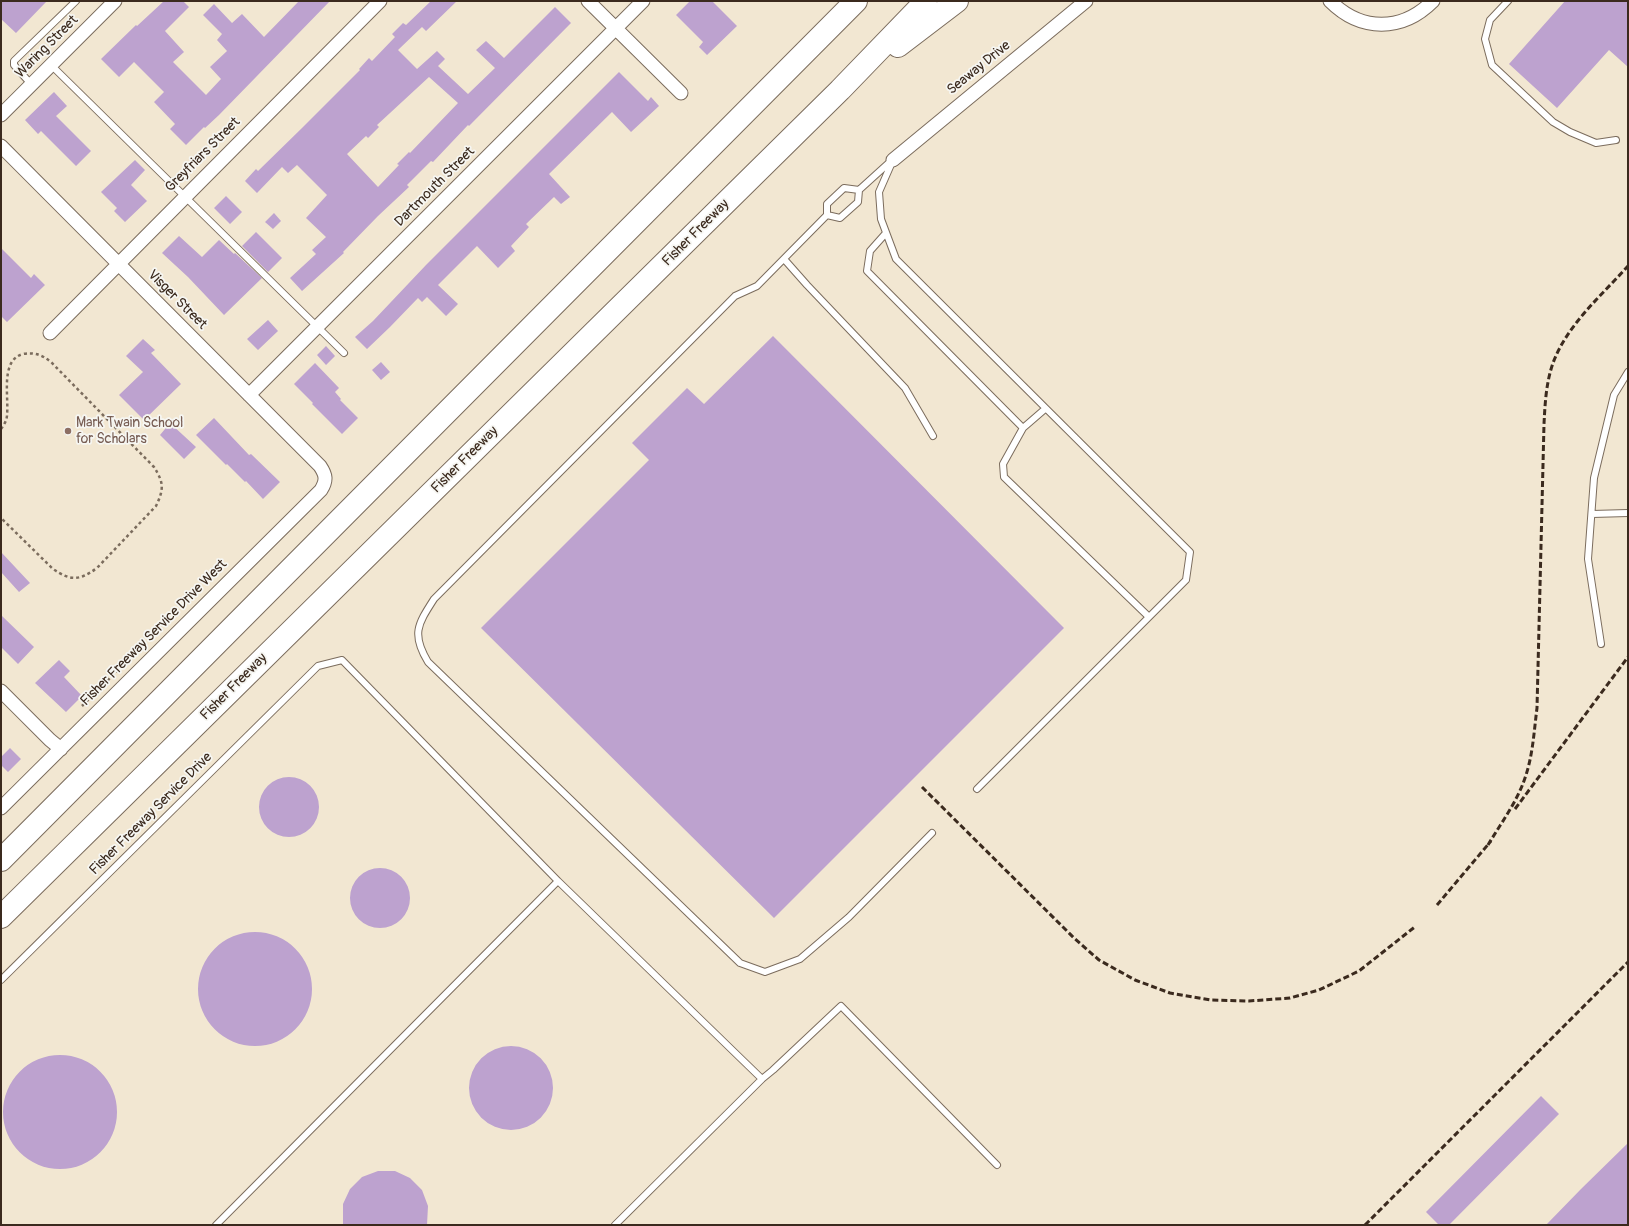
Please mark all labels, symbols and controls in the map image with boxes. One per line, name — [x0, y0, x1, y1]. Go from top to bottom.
street label: Waring Street — [12, 12, 82, 82]
street label: Seaway Drive — [944, 37, 1014, 99]
street label: Greyfriars Street — [162, 114, 244, 196]
street label: Dartmouth Street — [392, 144, 478, 230]
street label: Fisher Freeway — [659, 196, 733, 270]
street label: Visger Street — [144, 267, 210, 333]
place label: Mark Twain School for Scholars — [76, 415, 183, 448]
street label: Fisher Freeway — [428, 423, 502, 497]
marker: Mark Twain School for Scholars — [63, 426, 73, 436]
street label: Fisher Freeway Service Drive West — [77, 556, 231, 710]
street label: Fisher Freeway — [197, 650, 271, 724]
street label: Fisher Freeway Service Drive — [86, 749, 216, 879]

